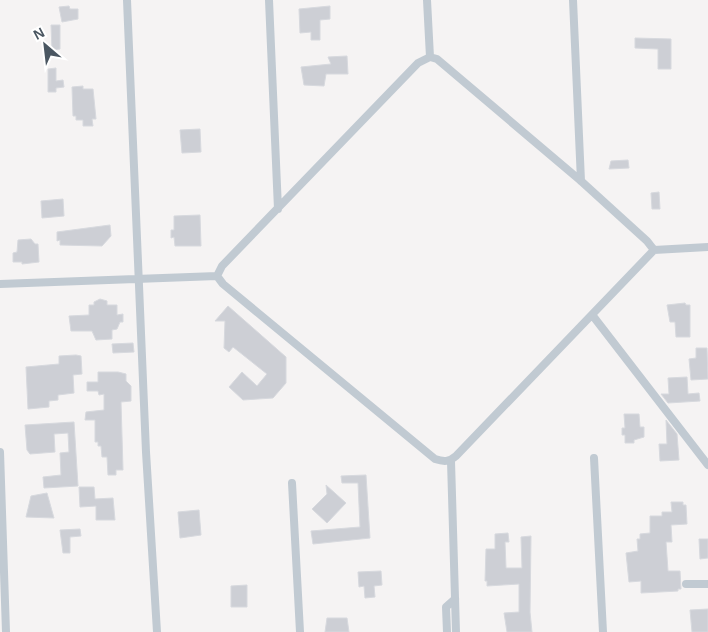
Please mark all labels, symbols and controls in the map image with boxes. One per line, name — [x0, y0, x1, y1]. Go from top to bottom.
north arrow — [20, 20, 70, 70]
text: N — [31, 24, 47, 43]

